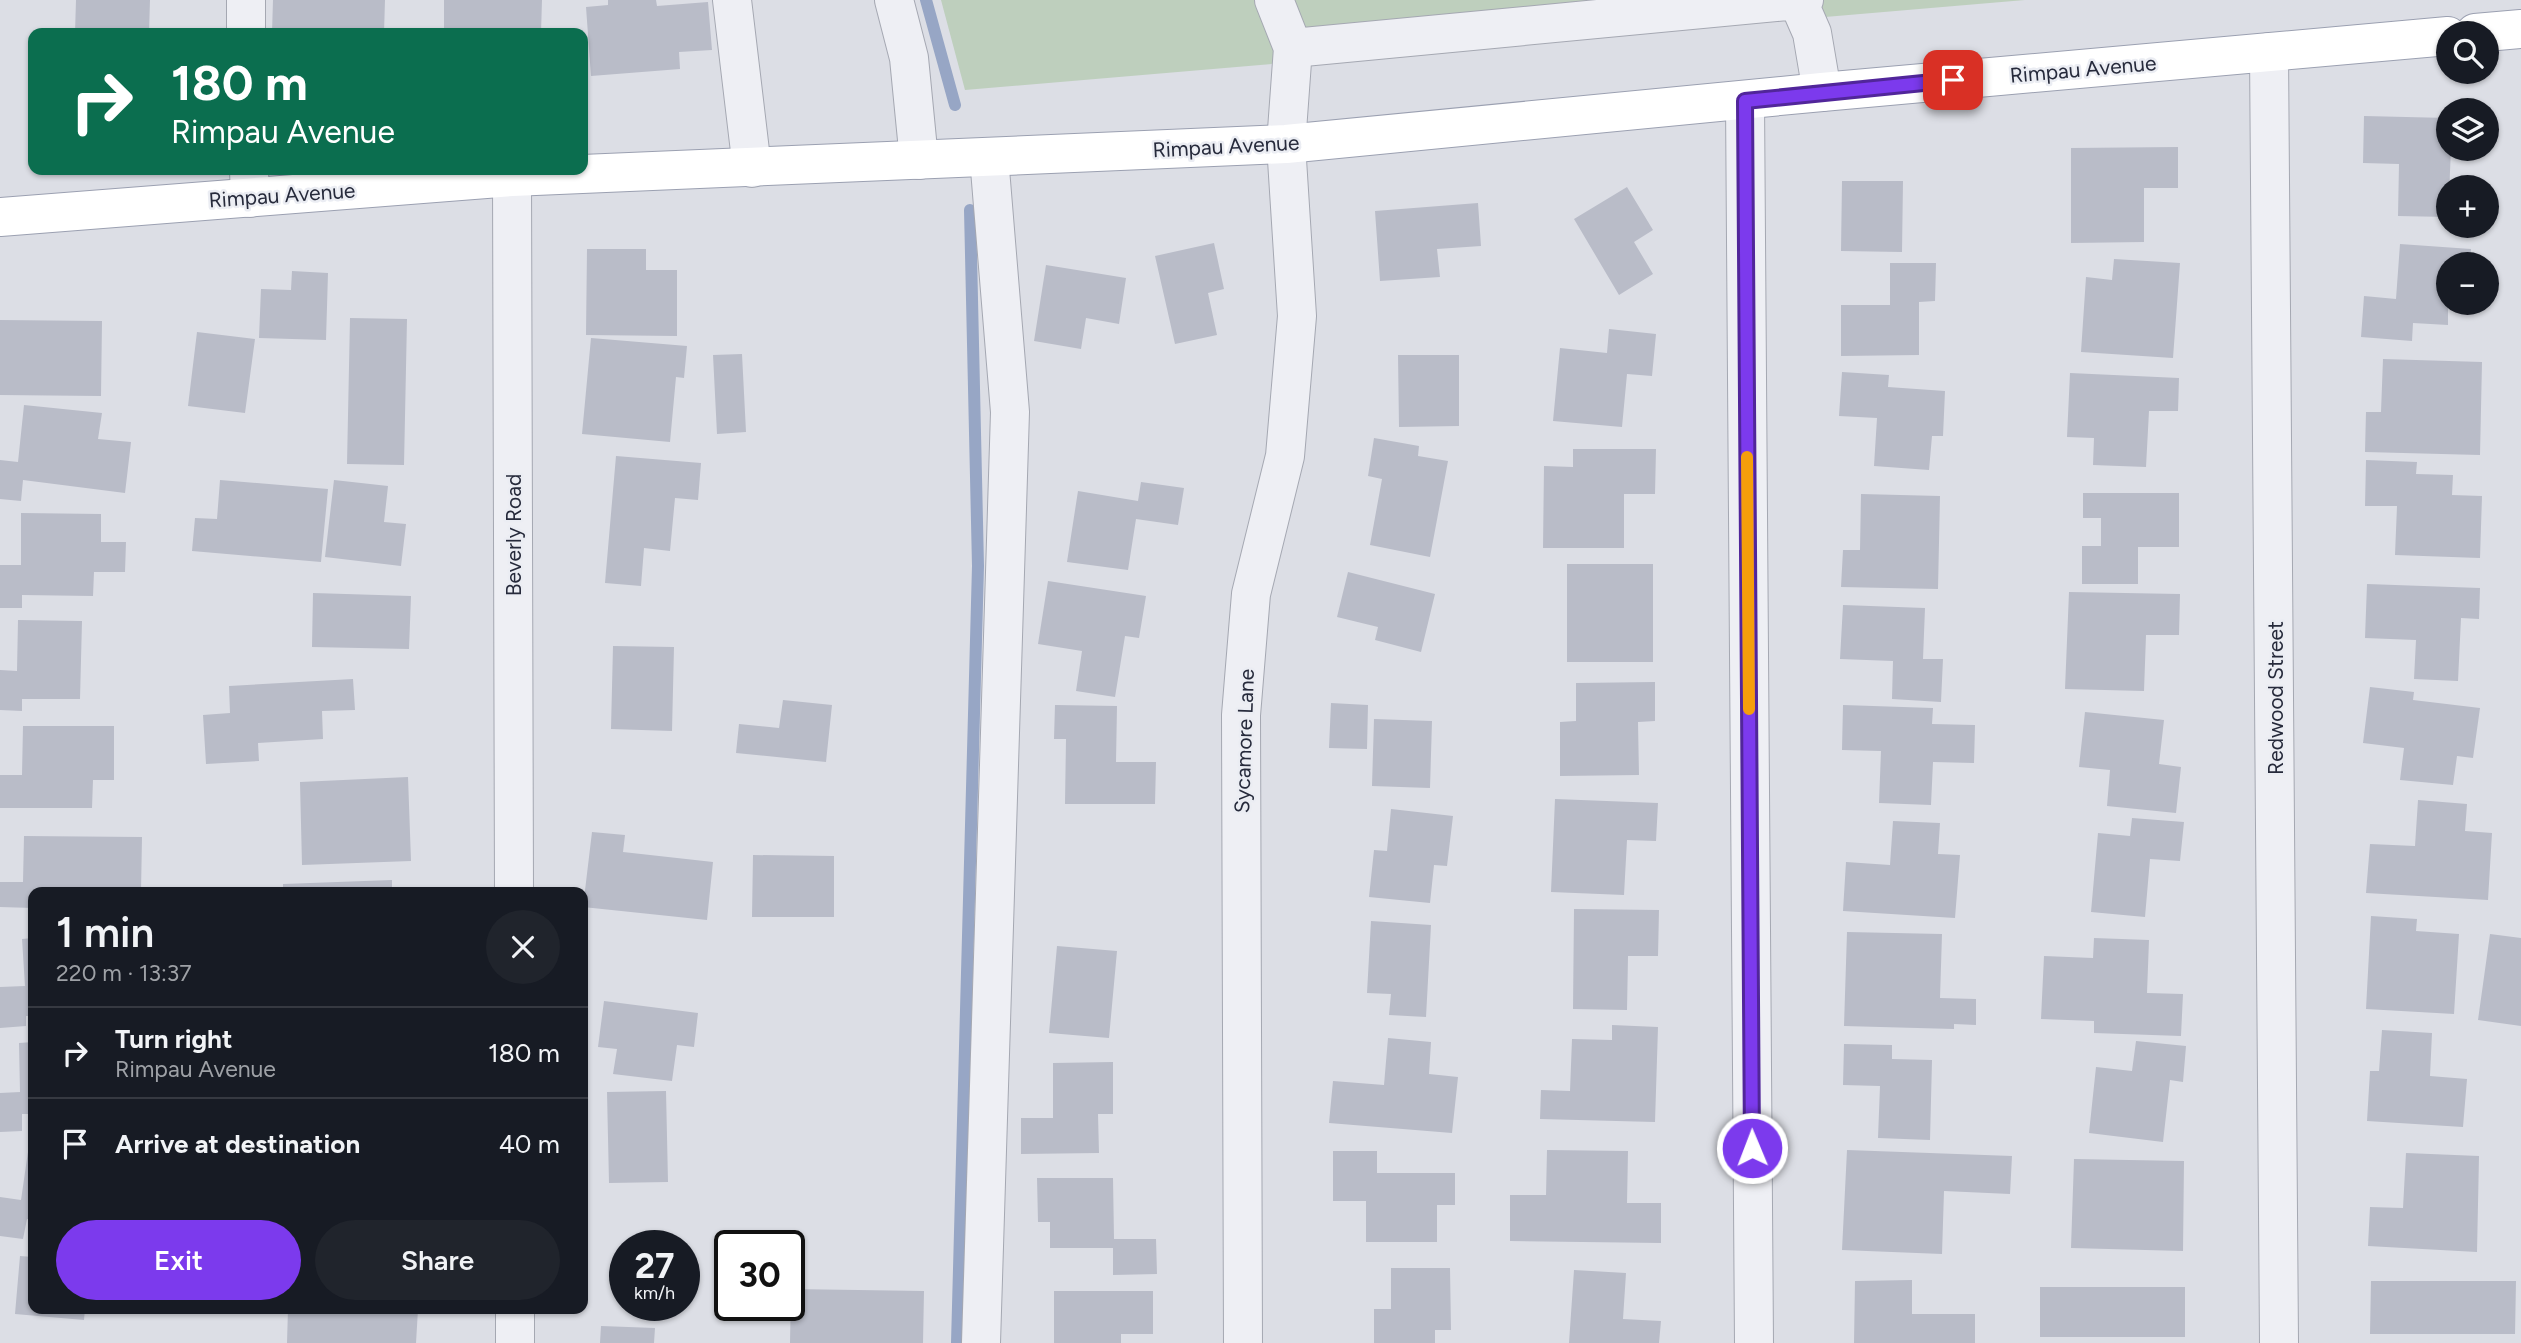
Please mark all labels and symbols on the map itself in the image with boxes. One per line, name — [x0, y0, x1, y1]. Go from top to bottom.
pin — [1923, 50, 1983, 110]
street label: Rimpau Avenue — [2009, 50, 2157, 88]
street label: Rimpau Avenue — [1152, 130, 1300, 162]
street label: Rimpau Avenue — [208, 177, 356, 213]
street label: Beverly Road — [501, 474, 526, 596]
street label: Redwood Street — [2263, 621, 2288, 775]
street label: Sycamore Lane — [1229, 668, 1259, 814]
position arrow — [1715, 1111, 1789, 1185]
speed limit sign: 30 — [714, 1230, 805, 1321]

